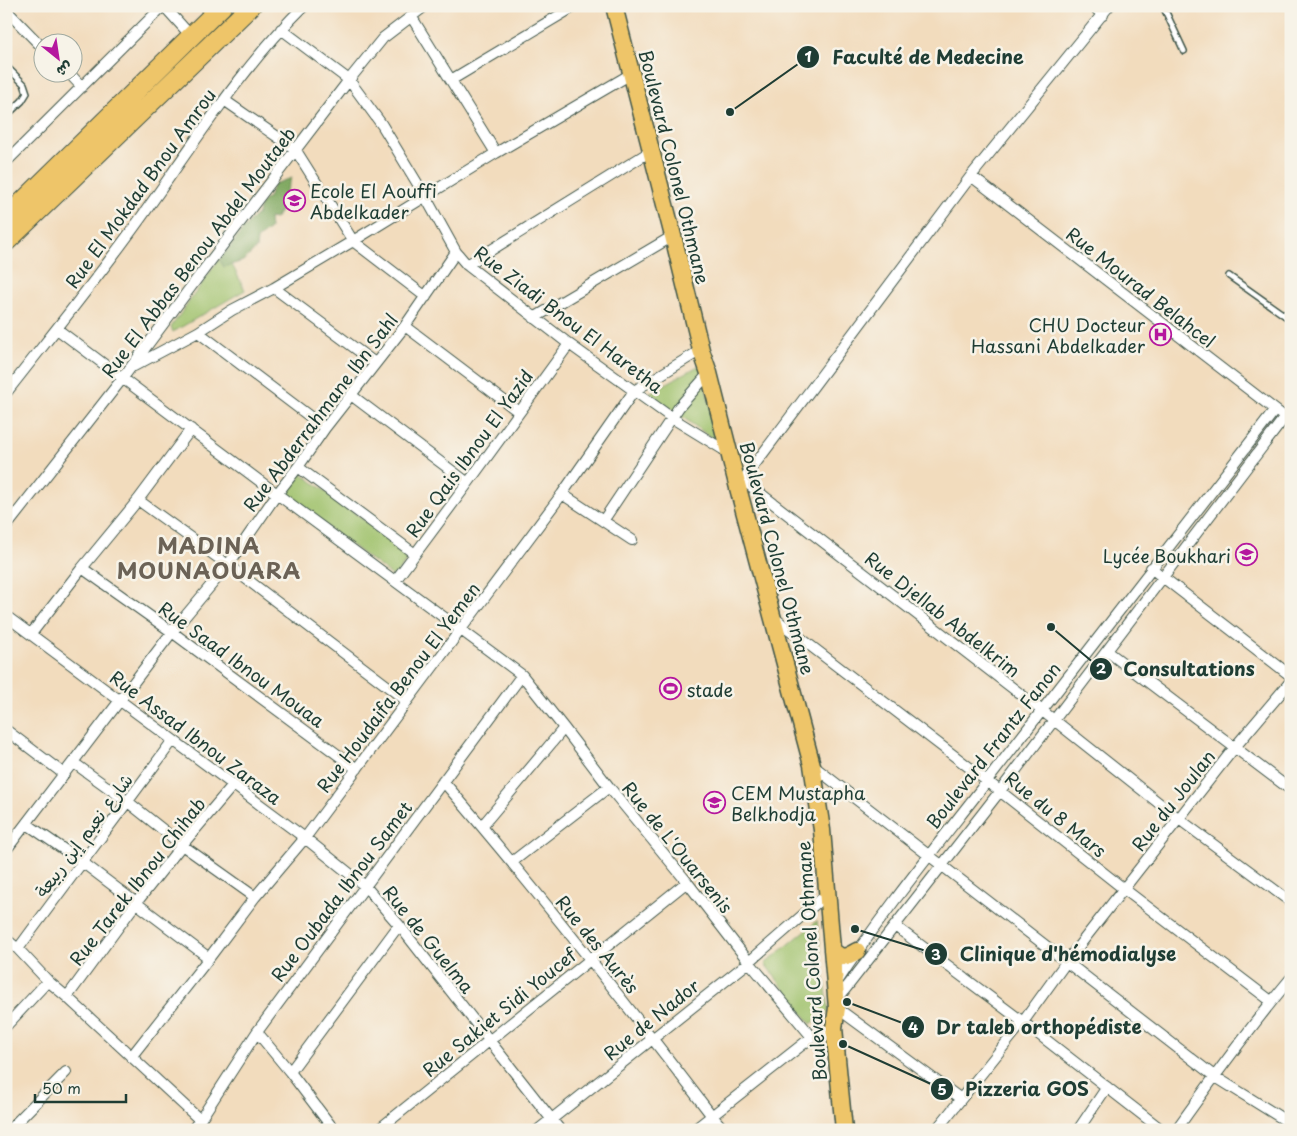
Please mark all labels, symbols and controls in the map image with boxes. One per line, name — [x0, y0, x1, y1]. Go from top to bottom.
north arrow — [32, 32, 82, 82]
callout: Faculté de Medecine — [796, 40, 1035, 74]
text: Faculté de Medecine — [832, 42, 1024, 70]
text: 1 — [804, 44, 812, 67]
street label: Boulevard Colonel Othmane — [633, 47, 717, 287]
text: ش — [53, 57, 77, 83]
street label: Rue El Mokdad Bnou Amrou — [58, 82, 222, 294]
street label: Rue El Abbas Benou Abdel Moutaeb — [95, 121, 301, 383]
place label: Ecole El Aouffi Abdelkader — [310, 177, 437, 225]
school or university icon: Ecole El Aouffi Abdelkader — [282, 188, 306, 212]
street label: Rue Mourad Belahcel — [1061, 220, 1221, 354]
street label: Rue Ziadi Bnou El Haretha — [469, 239, 670, 400]
street label: Rue Abderrahmane Ibn Sahl — [236, 307, 404, 517]
place label: CHU Docteur Hassani Abdelkader — [971, 311, 1146, 359]
hospital icon: CHU Docteur Hassani Abdelkader — [1149, 322, 1173, 346]
street label: Rue Qais Ibnou El Yazid — [399, 364, 539, 542]
street label: Boulevard Colonel Othmane — [734, 438, 822, 678]
district label: MADINA MOUNAOUARA — [117, 528, 301, 586]
place label: Lycée Boukhari — [1103, 542, 1231, 569]
school or university icon: Lycée Boukhari — [1235, 543, 1259, 567]
street label: Rue Djellab Abdelkrim — [860, 545, 1026, 683]
street label: Rue Houdaifa Benou El Yemen — [310, 576, 486, 798]
street label: Rue Saad Ibnou Mouaa — [153, 594, 331, 734]
callout: Consultations — [1088, 652, 1265, 686]
text: Consultations — [1123, 654, 1255, 682]
street label: Boulevard Frantz Fanon — [919, 656, 1067, 834]
text: 2 — [1096, 656, 1107, 679]
street label: Rue Assad Ibnou Zaraza — [105, 664, 288, 811]
place label: stade — [687, 676, 733, 703]
sports icon: stade — [659, 677, 683, 701]
street label: Rue du Joulan — [1125, 744, 1221, 856]
street label: Rue du 8 Mars — [999, 765, 1113, 863]
street label: شارع نعيم إبن ربيعة — [27, 767, 140, 904]
street label: Rue de L'Ouarsenis — [616, 775, 740, 919]
place label: CEM Mustapha Belkhodja — [731, 779, 866, 827]
school or university icon: CEM Mustapha Belkhodja — [703, 790, 727, 814]
street label: Rue Tarek Ibnou Chihab — [63, 791, 211, 971]
street label: Rue Oubada Ibnou Samet — [264, 795, 418, 987]
street label: Boulevard Colonel Othmane — [789, 840, 833, 1082]
street label: Rue de Guelma — [377, 879, 481, 999]
street label: Rue des Aurès — [550, 889, 646, 999]
callout: Clinique d'hémodialyse — [924, 937, 1187, 971]
text: Clinique d'hémodialyse — [960, 939, 1176, 967]
street label: Rue Sakiet Sidi Youcef — [416, 940, 583, 1083]
text: 3 — [931, 942, 941, 965]
street label: Rue de Nador — [597, 971, 705, 1066]
callout: Dr taleb orthopédiste — [900, 1010, 1153, 1044]
text: Dr taleb orthopédiste — [936, 1012, 1142, 1040]
text: 4 — [908, 1015, 918, 1038]
scale bar — [35, 1071, 126, 1103]
callout: Pizzeria GOS — [930, 1072, 1099, 1106]
text: Pizzeria GOS — [965, 1074, 1089, 1102]
text: 50 m — [42, 1076, 81, 1099]
text: 5 — [937, 1077, 947, 1100]

